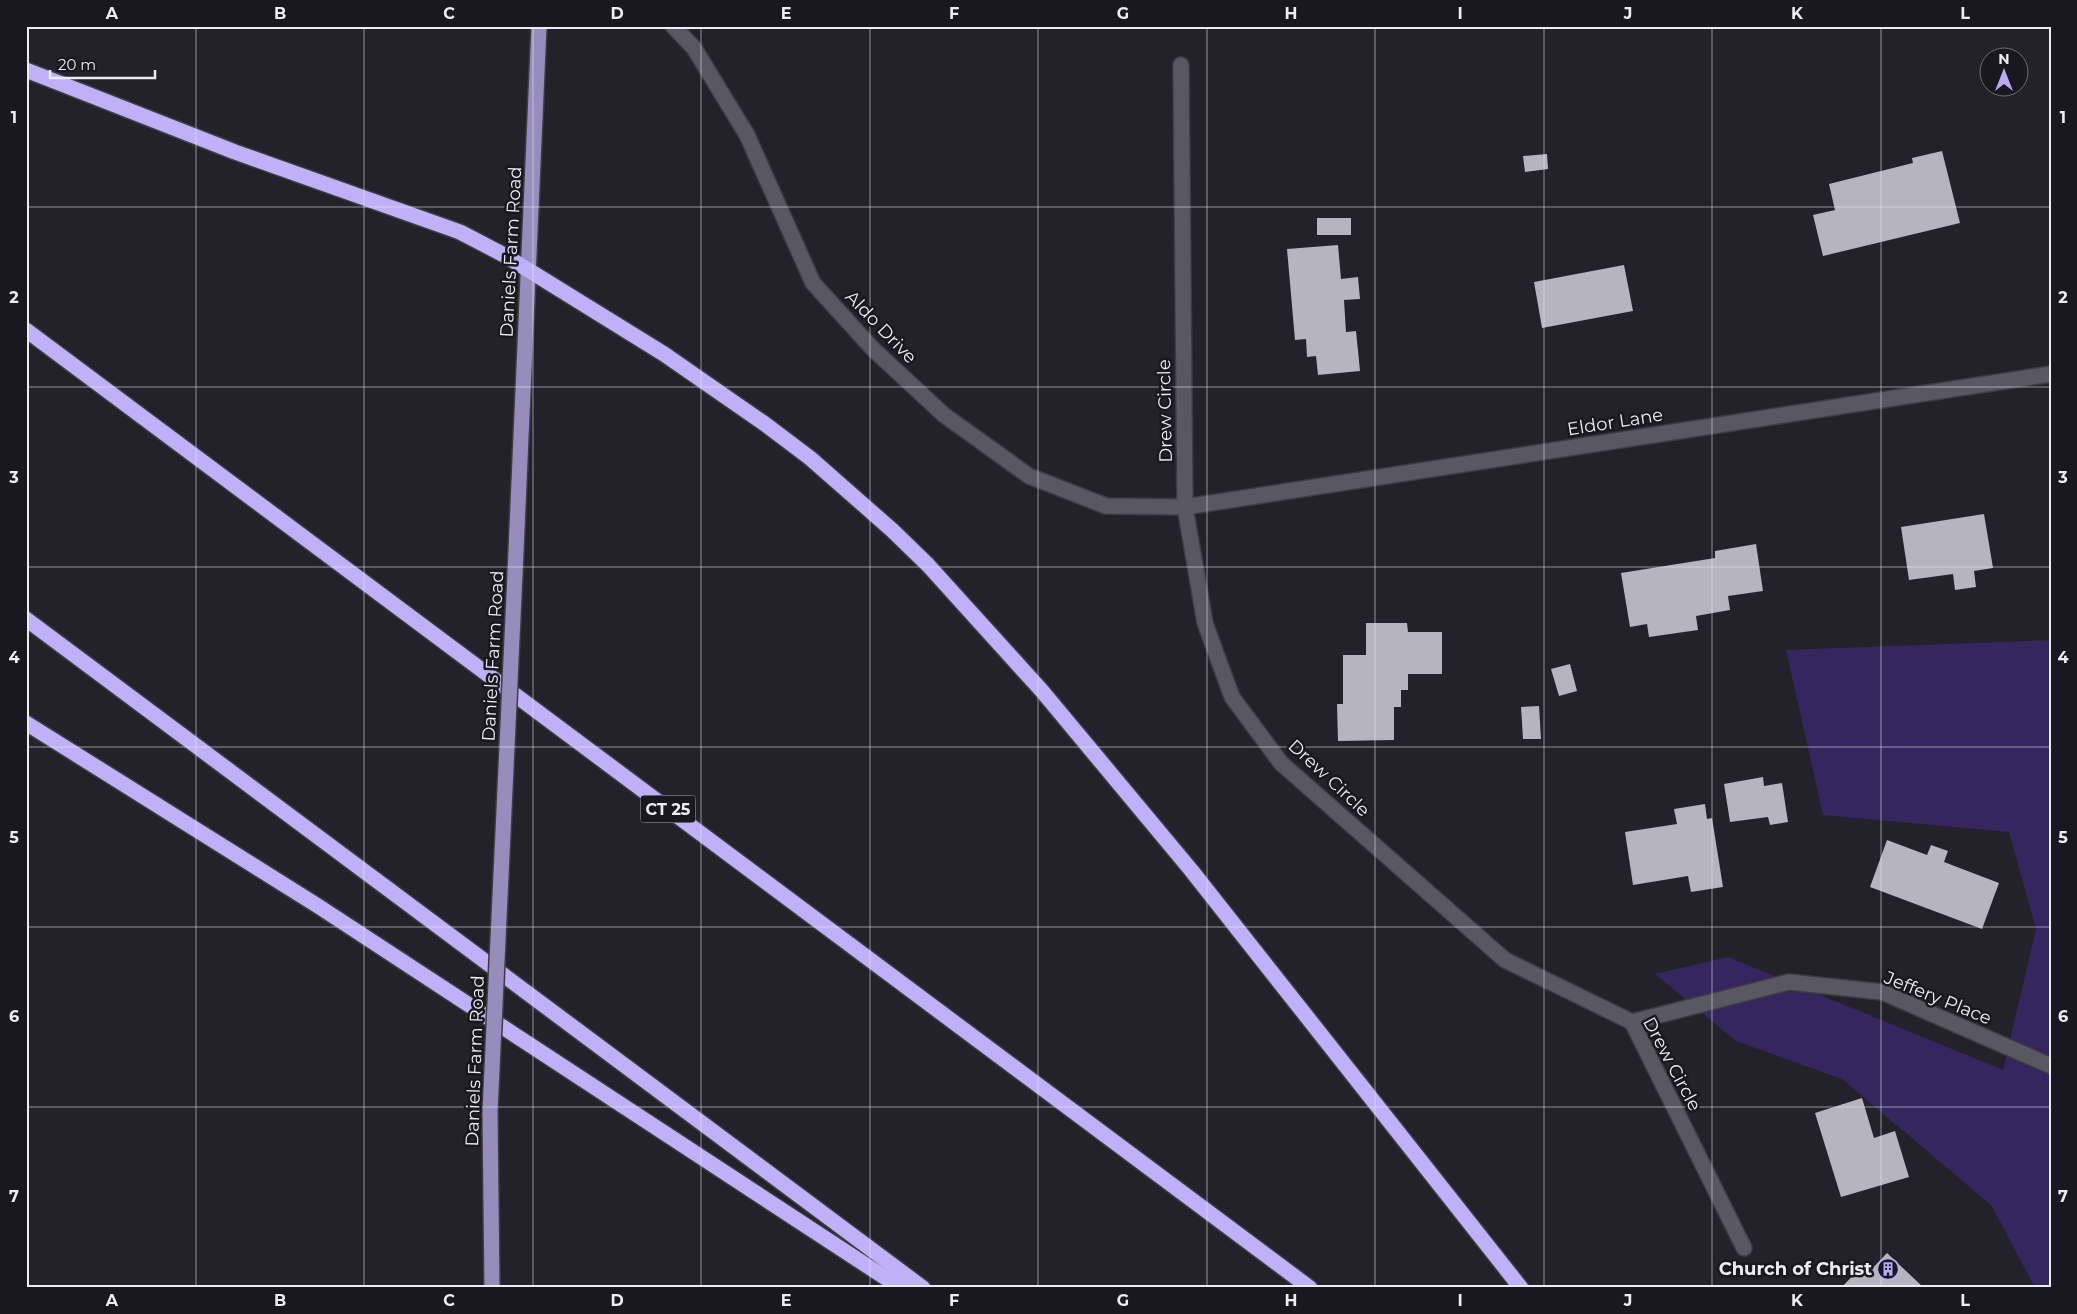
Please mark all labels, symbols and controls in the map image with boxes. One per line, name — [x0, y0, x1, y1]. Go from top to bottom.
text: A — [105, 4, 119, 23]
text: B — [274, 4, 286, 23]
text: C — [443, 4, 455, 23]
text: D — [610, 4, 624, 23]
text: E — [781, 4, 791, 23]
text: F — [949, 4, 959, 23]
text: G — [1117, 4, 1129, 23]
text: H — [1285, 4, 1297, 23]
text: I — [1457, 4, 1463, 23]
text: J — [1623, 4, 1632, 23]
text: K — [1791, 4, 1804, 23]
text: L — [1960, 4, 1970, 23]
scale bar — [50, 48, 155, 80]
north arrow — [1980, 48, 2030, 98]
text: N — [1998, 50, 2010, 68]
text: 20 m — [58, 55, 96, 74]
text: 1 — [11, 108, 17, 127]
text: 1 — [2060, 108, 2066, 127]
street label: Daniels Farm Road — [496, 166, 526, 338]
street label: Aldo Drive — [841, 286, 921, 368]
text: 2 — [9, 288, 19, 307]
text: 2 — [2058, 288, 2068, 307]
street label: Drew Circle — [1153, 359, 1177, 463]
street label: Eldor Lane — [1566, 404, 1665, 440]
text: 3 — [8, 468, 19, 487]
text: 3 — [2057, 468, 2068, 487]
street label: Daniels Farm Road — [478, 570, 508, 742]
text: 4 — [8, 648, 20, 667]
text: 4 — [2057, 648, 2069, 667]
street label: Drew Circle — [1284, 735, 1374, 821]
road number: CT 25 — [640, 796, 696, 822]
text: 5 — [9, 828, 19, 847]
text: 5 — [2058, 828, 2068, 847]
street label: Jeffery Place — [1880, 966, 1995, 1030]
street label: Daniels Farm Road — [461, 975, 489, 1147]
text: 6 — [9, 1007, 19, 1026]
text: 6 — [2058, 1007, 2068, 1026]
street label: Drew Circle — [1638, 1013, 1706, 1115]
text: 7 — [9, 1187, 19, 1206]
text: 7 — [2058, 1187, 2068, 1206]
building icon: Church of Christ — [1876, 1257, 1900, 1281]
place label: Church of Christ — [1719, 1258, 1872, 1280]
text: A — [105, 1291, 119, 1310]
text: B — [274, 1291, 286, 1310]
text: C — [443, 1291, 455, 1310]
text: D — [610, 1291, 624, 1310]
text: E — [781, 1291, 791, 1310]
text: F — [949, 1291, 959, 1310]
text: G — [1117, 1291, 1129, 1310]
text: H — [1285, 1291, 1297, 1310]
text: I — [1457, 1291, 1463, 1310]
text: J — [1623, 1291, 1632, 1310]
text: K — [1791, 1291, 1804, 1310]
text: L — [1960, 1291, 1970, 1310]

